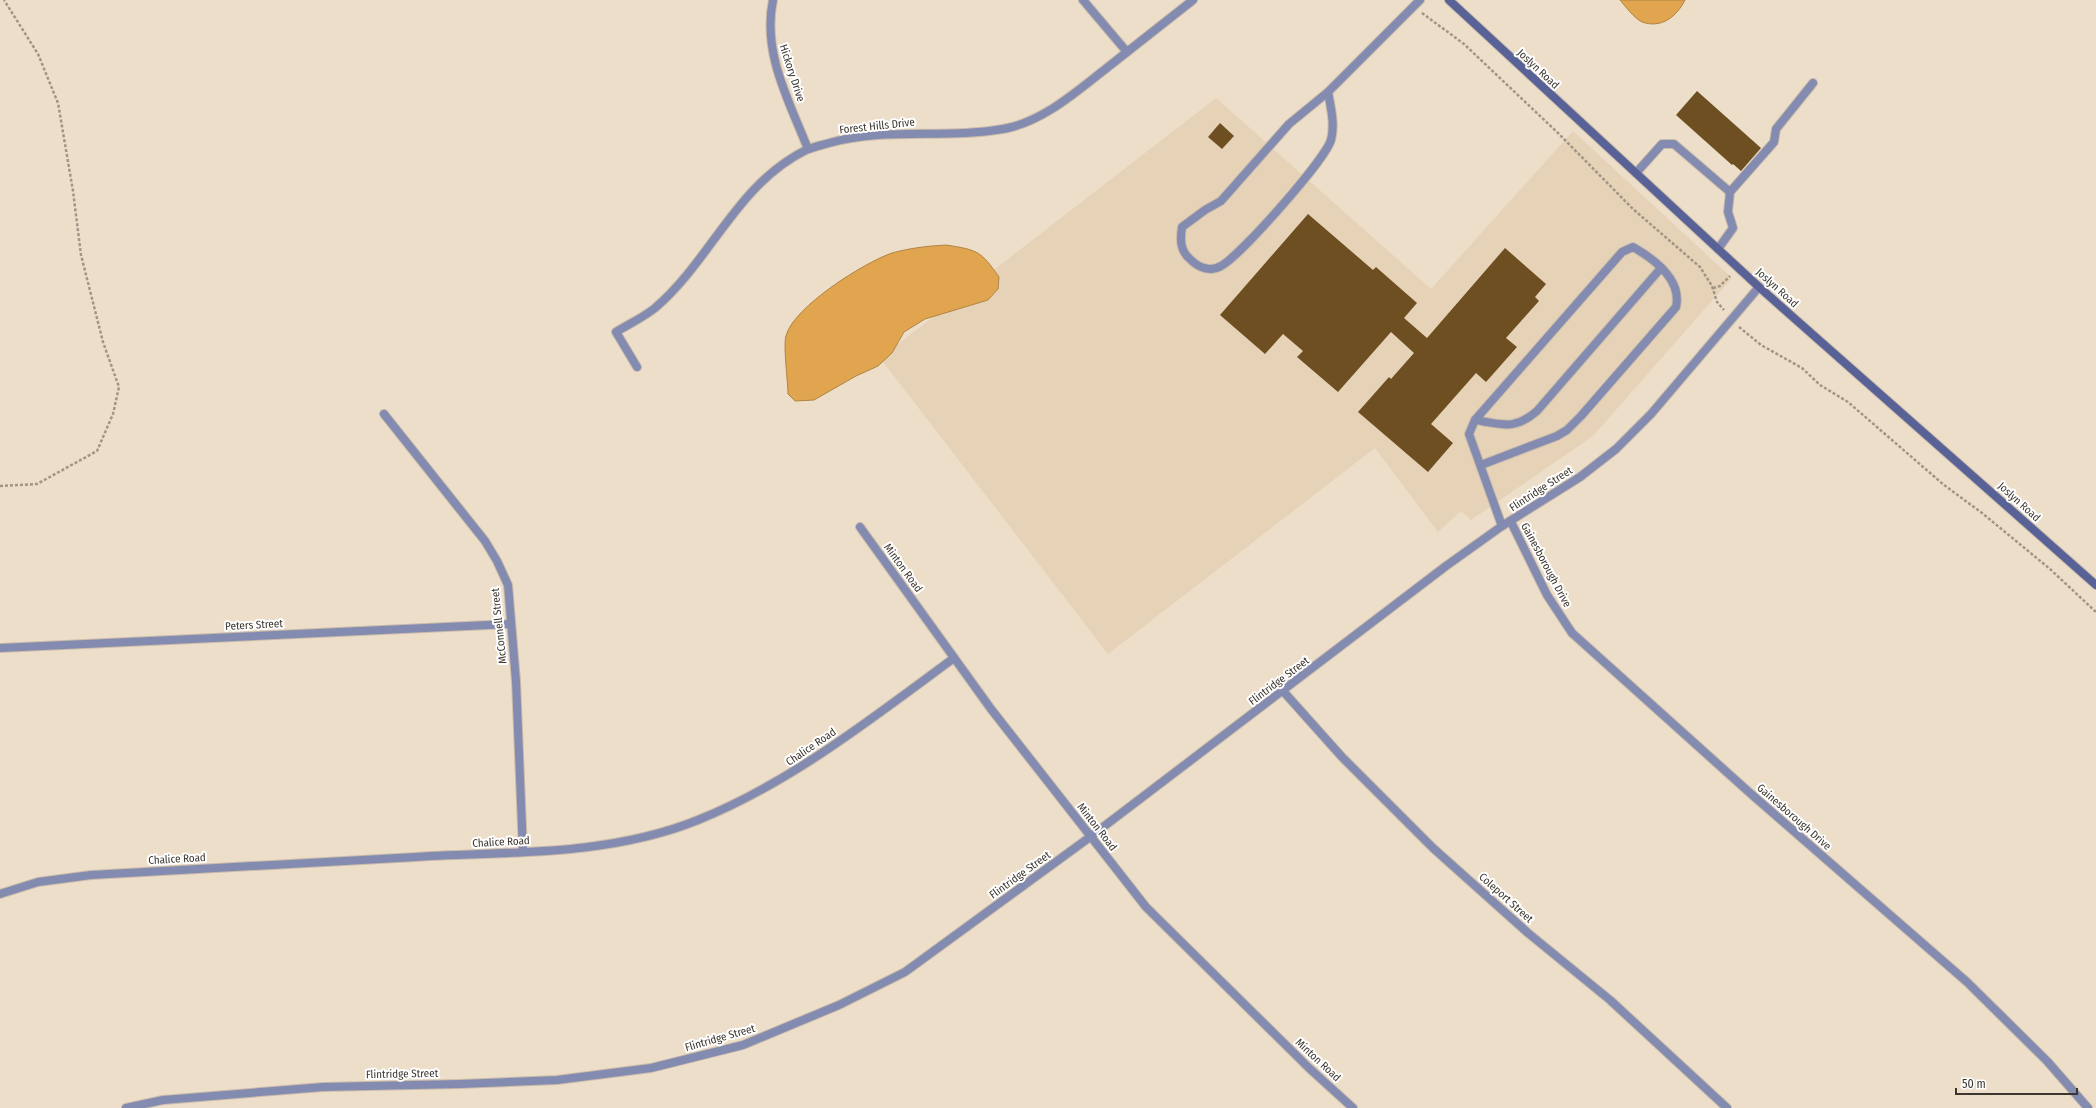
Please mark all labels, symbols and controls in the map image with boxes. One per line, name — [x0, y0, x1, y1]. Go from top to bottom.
street label: Hickory Drive — [777, 43, 807, 103]
street label: Joslyn Road — [1514, 46, 1562, 92]
street label: Forest Hills Drive — [839, 116, 915, 136]
street label: Joslyn Road — [1753, 266, 1801, 310]
street label: Flintridge Street — [1507, 464, 1575, 514]
street label: Joslyn Road — [1995, 480, 2043, 524]
street label: Gainesborough Drive — [1518, 520, 1574, 610]
street label: Minton Road — [881, 541, 925, 595]
street label: McConnell Street — [489, 587, 509, 665]
street label: Peters Street — [225, 617, 284, 633]
street label: Flintridge Street — [1246, 654, 1312, 708]
street label: Chalice Road — [784, 726, 838, 768]
street label: Gainesborough Drive — [1754, 781, 1834, 853]
street label: Minton Road — [1074, 801, 1120, 853]
street label: Chalice Road — [472, 834, 530, 850]
street label: Flintridge Street — [987, 848, 1053, 902]
street label: Chalice Road — [148, 851, 206, 867]
street label: Coleport Street — [1476, 870, 1536, 926]
street label: Flintridge Street — [683, 1022, 757, 1054]
street label: Minton Road — [1293, 1036, 1343, 1084]
street label: Flintridge Street — [366, 1067, 439, 1081]
scale bar — [1956, 1070, 2077, 1096]
text: 50 m — [1962, 1077, 1986, 1091]

